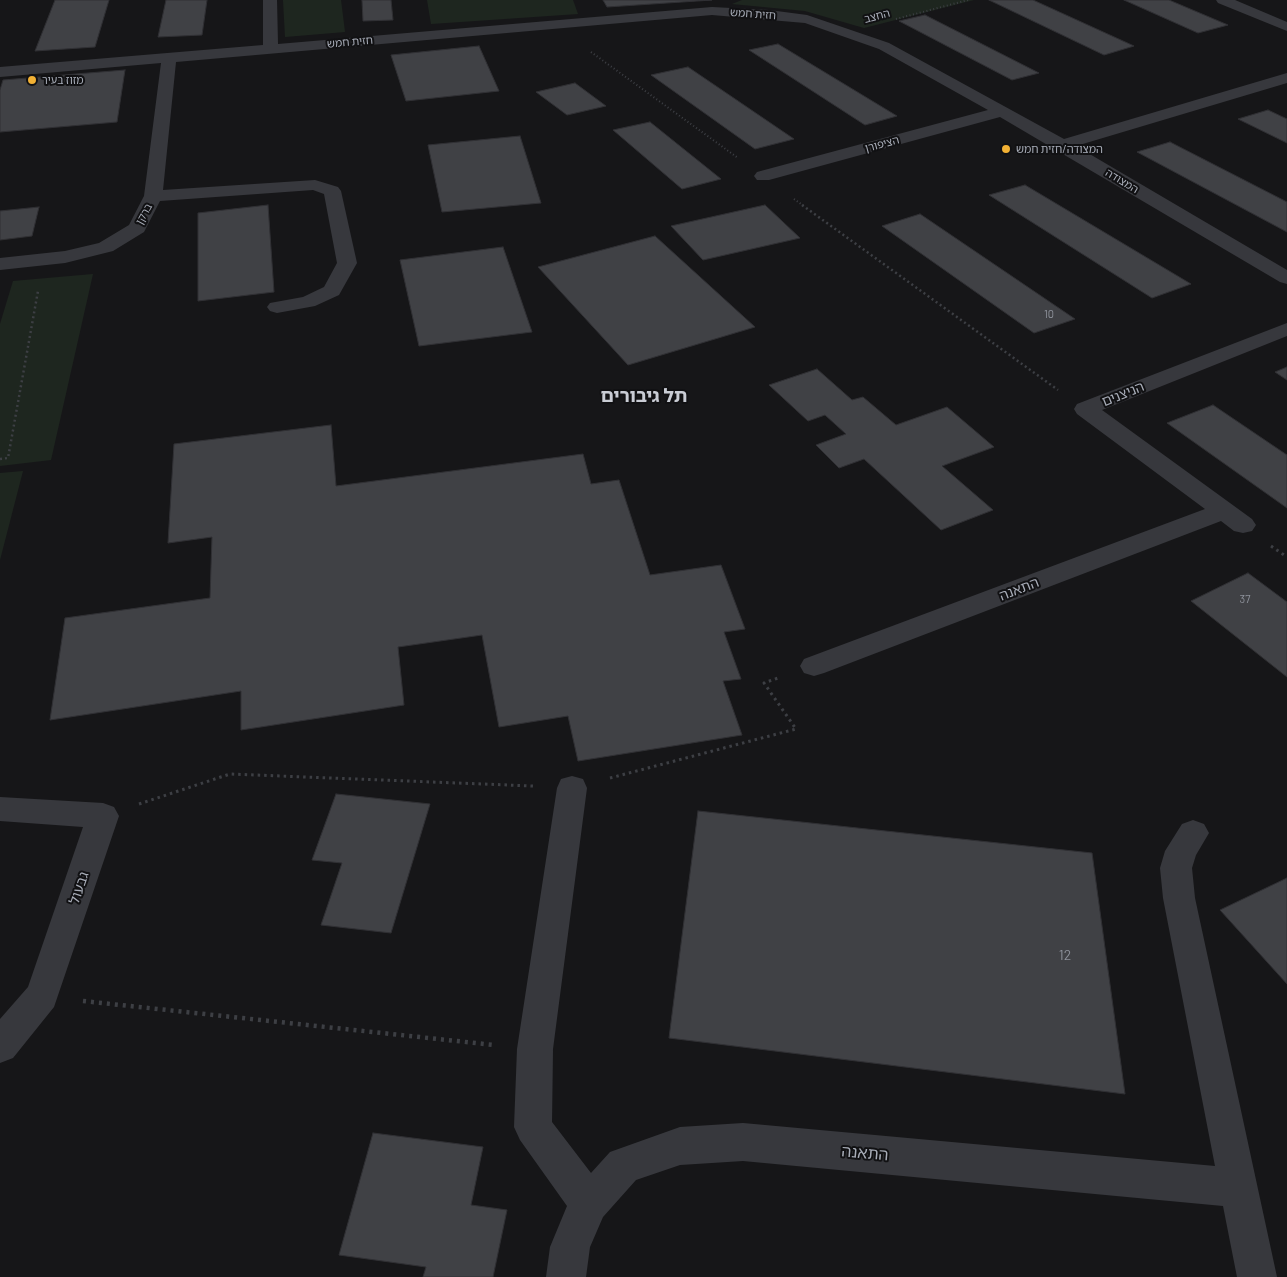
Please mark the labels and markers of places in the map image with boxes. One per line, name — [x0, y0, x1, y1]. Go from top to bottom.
place label: מזוז בעיר — [42, 73, 84, 87]
marker: מזוז בעיר — [26, 74, 38, 86]
place label: המצודה/חזית חמש — [1016, 142, 1103, 156]
marker: המצודה/חזית חמש — [1000, 143, 1012, 155]

